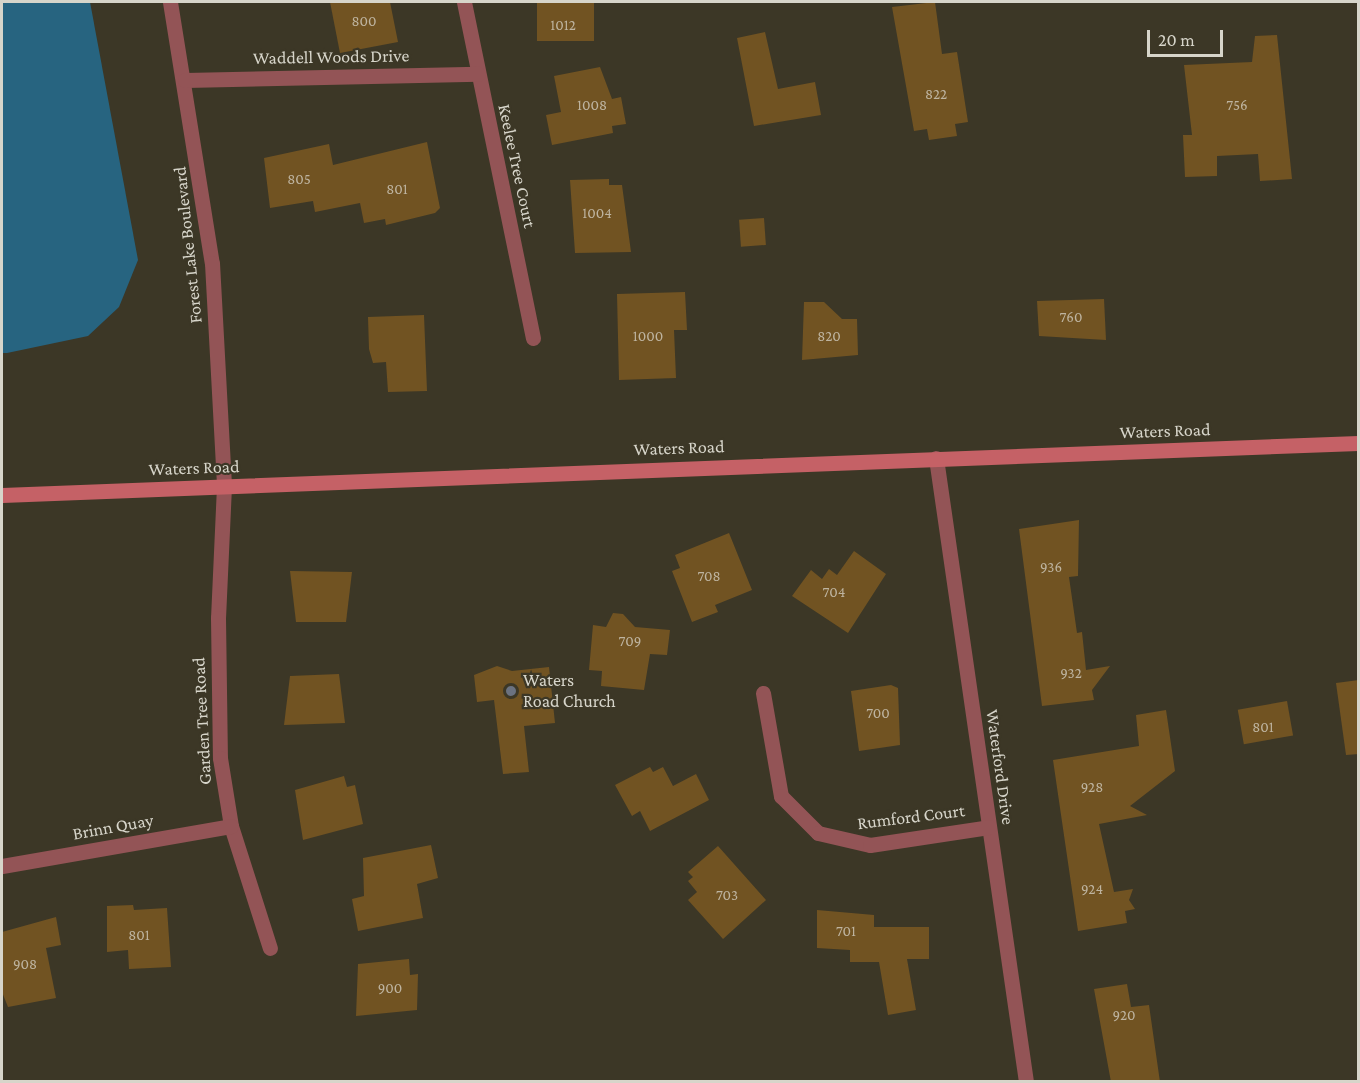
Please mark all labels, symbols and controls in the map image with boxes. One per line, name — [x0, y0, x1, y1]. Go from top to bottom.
house number: 800 — [351, 13, 377, 31]
house number: 1012 — [550, 17, 576, 35]
scale bar — [1150, 18, 1226, 56]
text: 20 m — [1158, 30, 1195, 50]
street label: Waddell Woods Drive — [253, 45, 409, 69]
house number: 822 — [925, 86, 947, 104]
house number: 1008 — [577, 97, 607, 115]
house number: 756 — [1226, 97, 1248, 115]
street label: Keelee Tree Court — [493, 102, 541, 230]
street label: Forest Lake Boulevard — [169, 165, 207, 325]
house number: 805 — [287, 171, 311, 189]
house number: 801 — [386, 181, 408, 199]
house number: 1004 — [582, 205, 612, 223]
house number: 760 — [1060, 309, 1082, 327]
house number: 1000 — [633, 328, 663, 346]
house number: 820 — [817, 328, 841, 346]
street label: Waters Road — [1119, 419, 1211, 443]
street label: Waters Road — [633, 436, 725, 460]
street label: Waters Road — [148, 456, 240, 480]
house number: 936 — [1040, 559, 1062, 577]
house number: 708 — [697, 568, 721, 586]
house number: 704 — [823, 584, 845, 602]
house number: 709 — [619, 633, 641, 651]
street label: Garden Tree Road — [188, 657, 216, 785]
house number: 932 — [1060, 665, 1082, 683]
place label: Waters Road Church — [523, 670, 616, 712]
marker: Waters Road Church — [504, 684, 518, 698]
house number: 700 — [866, 705, 890, 723]
street label: Waterford Drive — [981, 708, 1019, 826]
house number: 801 — [1252, 719, 1274, 737]
house number: 928 — [1081, 779, 1103, 797]
street label: Rumford Court — [856, 800, 966, 834]
street label: Brinn Quay — [71, 809, 155, 845]
house number: 924 — [1081, 881, 1103, 899]
house number: 703 — [716, 887, 738, 905]
house number: 701 — [836, 923, 856, 941]
house number: 801 — [128, 927, 150, 945]
house number: 908 — [13, 956, 37, 974]
house number: 900 — [378, 980, 402, 998]
house number: 920 — [1112, 1007, 1136, 1025]

